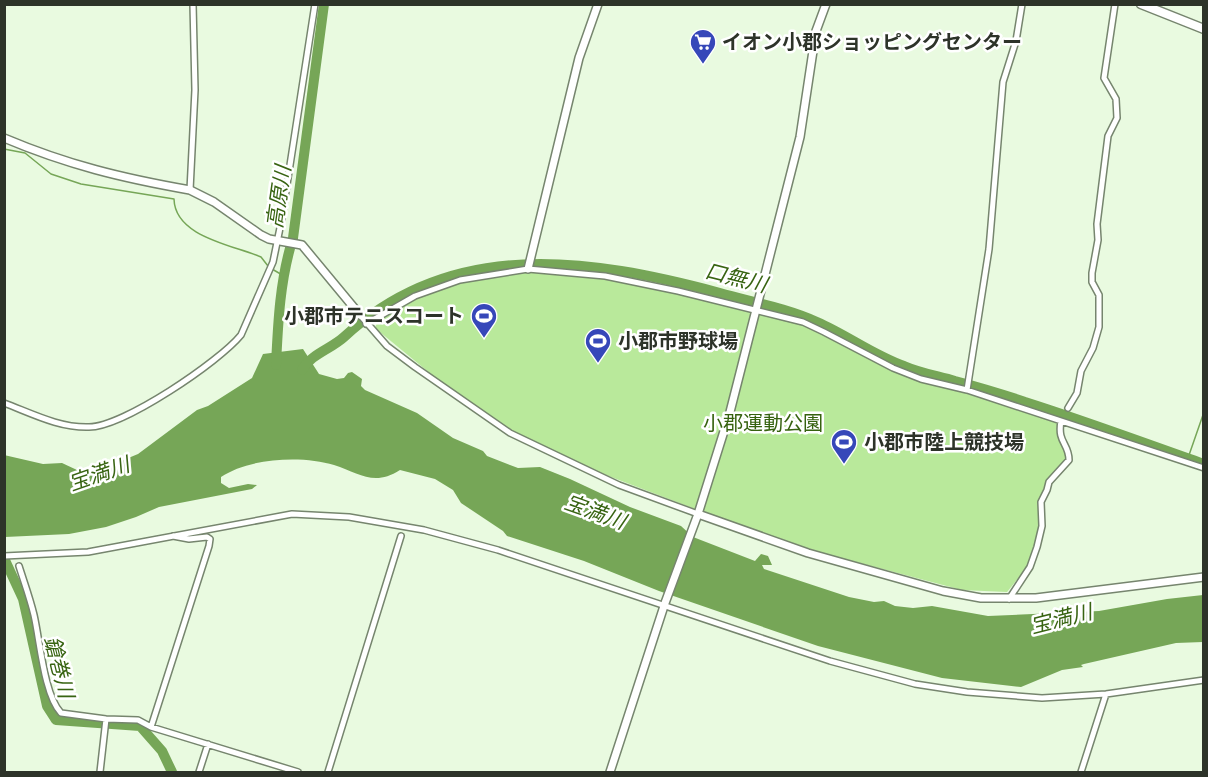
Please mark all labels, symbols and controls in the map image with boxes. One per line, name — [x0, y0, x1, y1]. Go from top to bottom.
supermarket icon: イオン小郡ショッピングセンター — [688, 27, 718, 65]
place label: イオン小郡ショッピングセンター — [722, 31, 1022, 54]
water label: 高原川 — [263, 162, 296, 230]
water label: 口無川 — [703, 259, 771, 298]
sports icon: 小郡市テニスコート — [469, 301, 499, 339]
place label: 小郡市テニスコート — [284, 305, 464, 328]
sports icon: 小郡市野球場 — [583, 326, 613, 364]
place label: 小郡市野球場 — [618, 330, 738, 353]
park label: 小郡運動公園 — [703, 412, 823, 435]
sports icon: 小郡市陸上競技場 — [829, 427, 859, 465]
place label: 小郡市陸上競技場 — [864, 431, 1024, 454]
water label: 宝満川 — [65, 452, 135, 496]
water label: 宝満川 — [561, 490, 631, 535]
water label: 宝満川 — [1028, 599, 1096, 638]
water label: 鎗巻川 — [40, 634, 79, 702]

